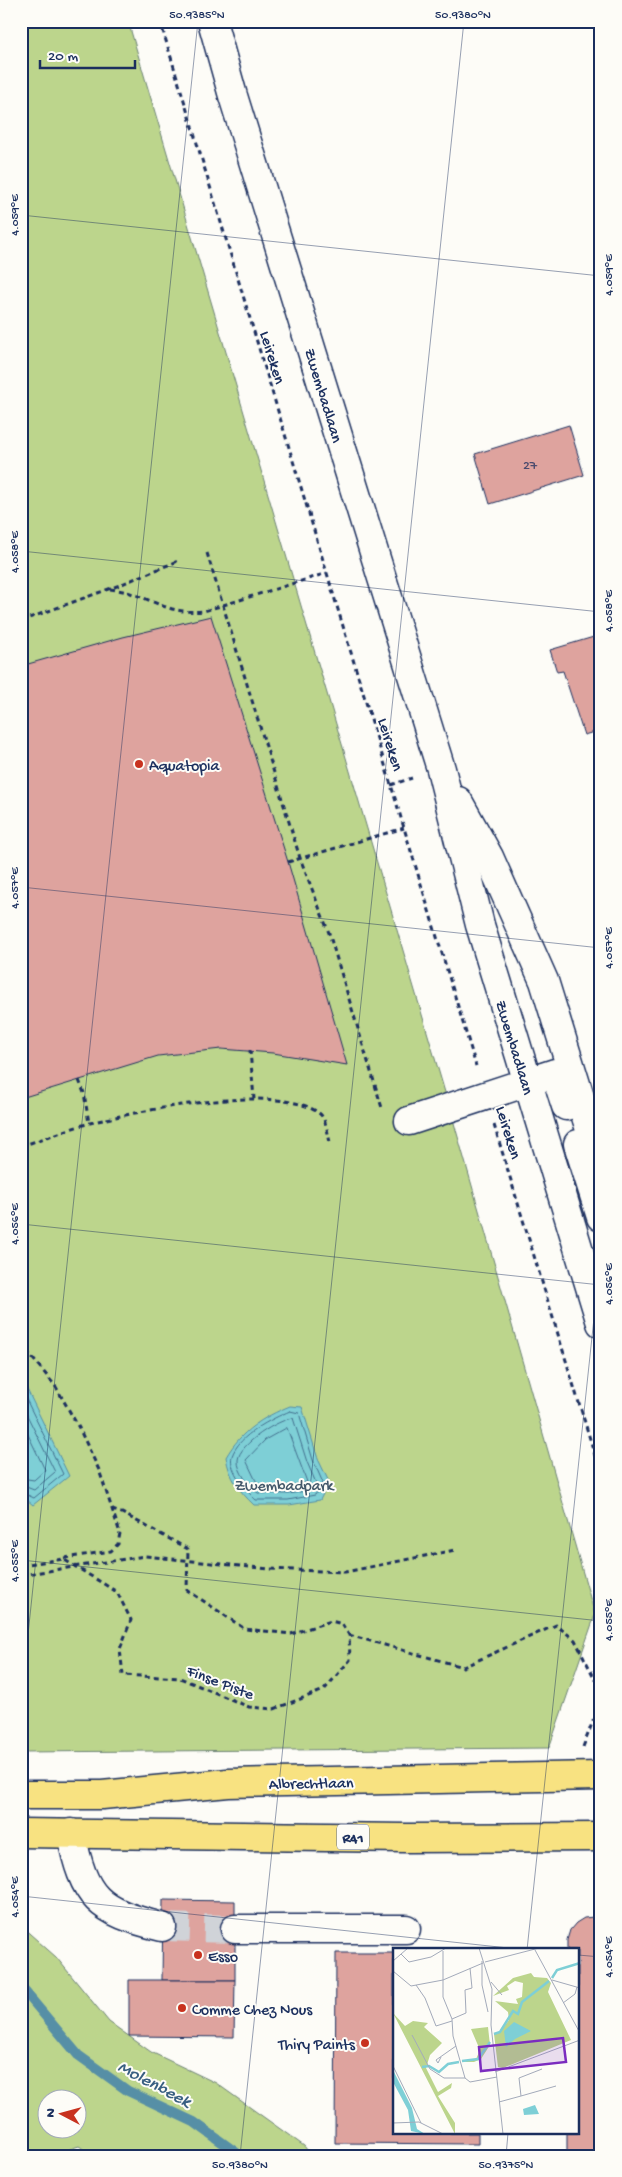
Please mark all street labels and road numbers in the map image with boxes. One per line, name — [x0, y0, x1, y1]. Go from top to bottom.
street label: Leireken — [254, 329, 288, 387]
street label: Zwembadlaan — [298, 346, 345, 446]
street label: Leireken — [372, 716, 406, 774]
street label: Zwembadlaan — [489, 998, 536, 1098]
street label: Leireken — [490, 1104, 524, 1162]
street label: Finse Piste — [183, 1662, 257, 1706]
street label: Albrechtlaan — [269, 1775, 354, 1796]
road number: R41 — [337, 1824, 369, 1850]

